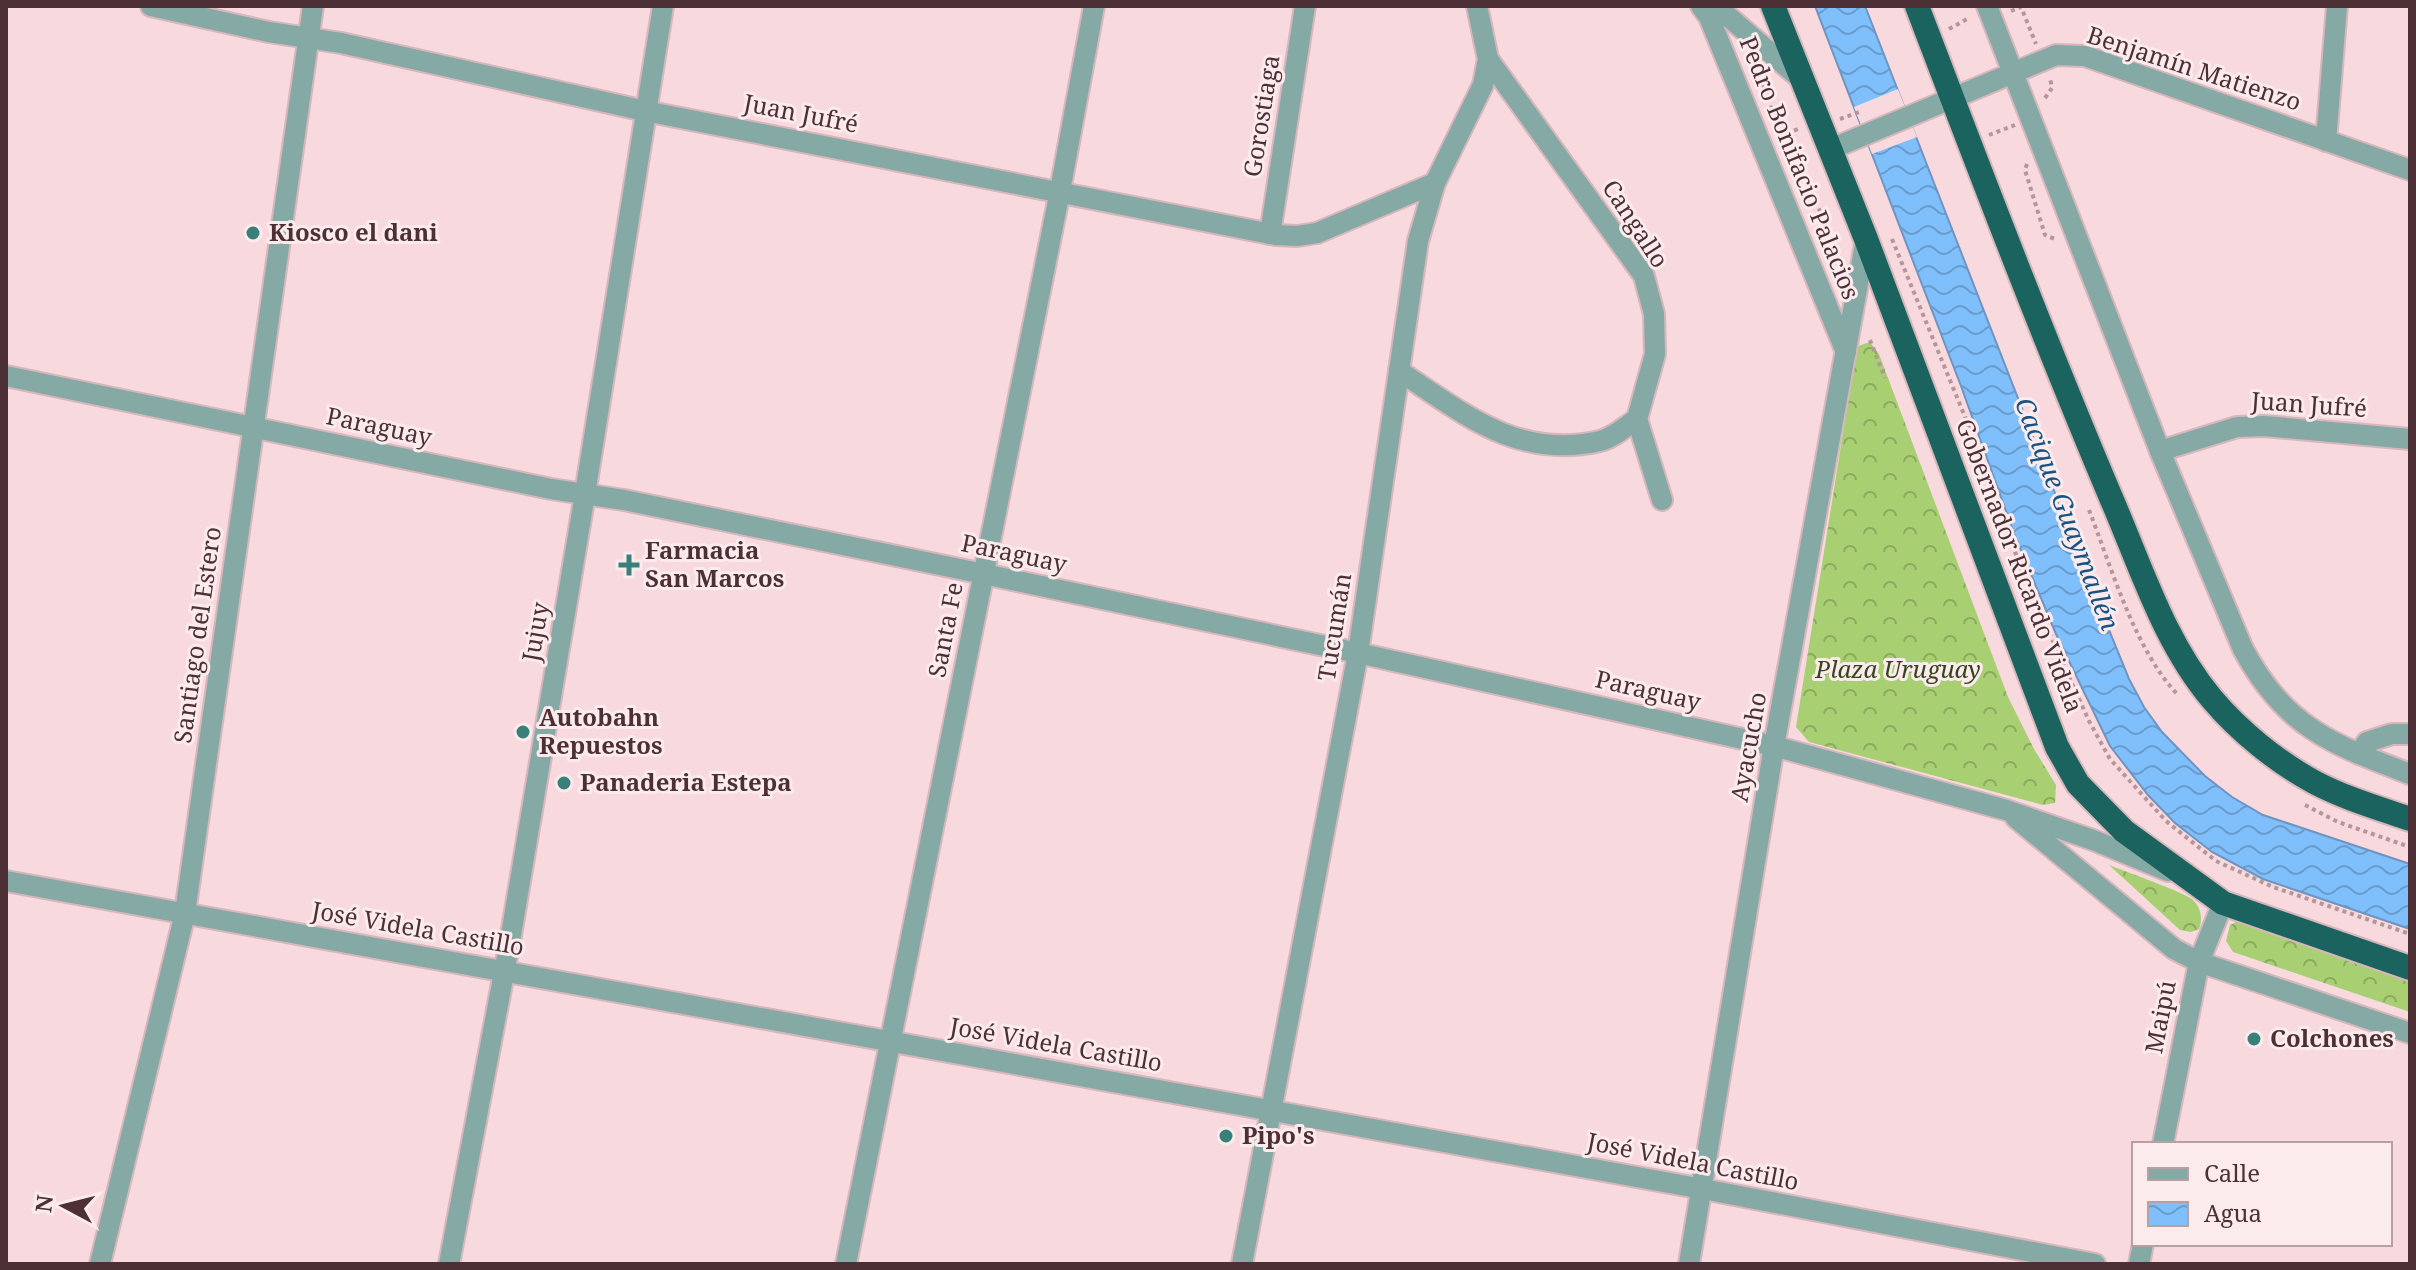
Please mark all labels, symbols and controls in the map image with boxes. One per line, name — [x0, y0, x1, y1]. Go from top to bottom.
street label: Benjamín Matienzo — [2083, 17, 2306, 118]
street label: Pedro Bonifacio Palacios — [1732, 31, 1868, 304]
street label: Gorostiaga — [1235, 52, 1286, 179]
street label: Juan Jufré — [740, 85, 861, 140]
street label: Cangallo — [1595, 173, 1677, 274]
place label: Kiosco el dani — [269, 215, 438, 248]
marker: Kiosco el dani — [244, 224, 262, 242]
street label: Juan Jufré — [2249, 383, 2368, 424]
water label: Cacique Guaymallén — [2007, 392, 2129, 636]
street label: Paraguay — [324, 398, 436, 453]
street label: Gobernador Ricardo Videla — [1949, 414, 2092, 717]
street label: Santiago del Estero — [165, 524, 228, 745]
street label: Paraguay — [959, 525, 1071, 580]
place label: Farmacia San Marcos — [645, 533, 784, 594]
marker: Farmacia San Marcos — [620, 556, 638, 574]
street label: Tucumán — [1309, 571, 1358, 683]
street label: Santa Fe — [919, 579, 970, 680]
street label: Jujuy — [513, 599, 556, 665]
park label: Plaza Uruguay — [1814, 652, 1981, 685]
street label: Paraguay — [1592, 661, 1705, 718]
street label: Ayacucho — [1722, 689, 1773, 804]
place label: Autobahn Repuestos — [539, 700, 663, 761]
marker: Autobahn Repuestos — [514, 723, 532, 741]
place label: Panaderia Estepa — [580, 765, 792, 798]
marker: Panaderia Estepa — [555, 774, 573, 792]
street label: José Videla Castillo — [309, 892, 527, 962]
street label: Maipú — [2136, 977, 2183, 1056]
street label: José Videla Castillo — [947, 1008, 1165, 1078]
place label: Colchones — [2270, 1021, 2394, 1054]
marker: Colchones — [2245, 1030, 2263, 1048]
place label: Pipo's — [1242, 1118, 1314, 1151]
street label: José Videla Castillo — [1584, 1124, 1802, 1197]
marker: Pipo's — [1217, 1127, 1235, 1145]
legend — [2132, 1142, 2392, 1246]
text: Calle — [2204, 1156, 2260, 1189]
north arrow — [24, 1166, 104, 1246]
text: N — [27, 1193, 59, 1214]
text: Agua — [2204, 1196, 2262, 1229]

